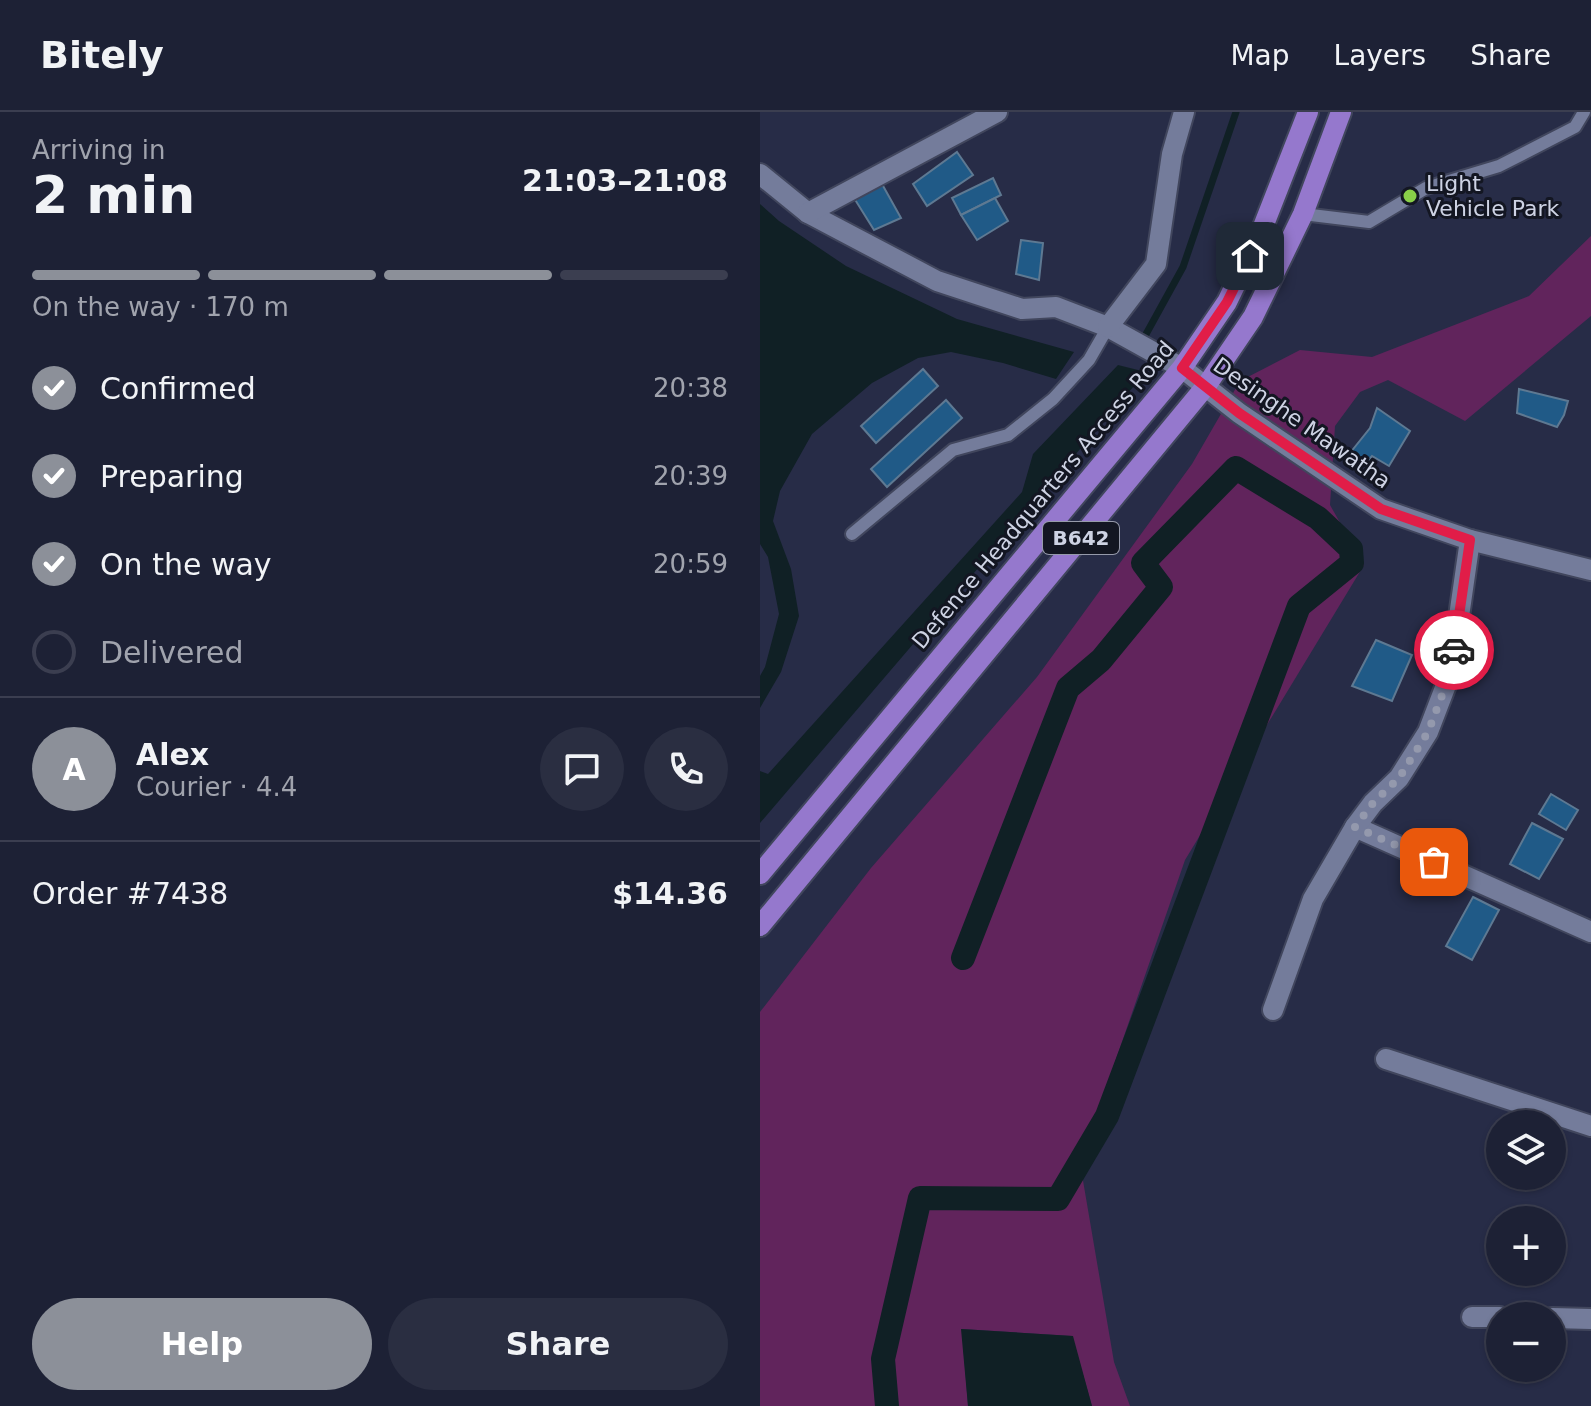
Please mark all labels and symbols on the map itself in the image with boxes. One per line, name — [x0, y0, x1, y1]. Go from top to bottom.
place label: Light Vehicle Park — [1426, 171, 1559, 221]
marker: Light Vehicle Park — [1401, 187, 1419, 205]
pin — [1216, 222, 1284, 290]
street label: Defence Headquarters Access Road — [907, 336, 1179, 654]
street label: Desinghe Mawatha — [1209, 352, 1395, 494]
road number: B642 — [1043, 522, 1119, 554]
courier — [1414, 610, 1494, 690]
pin — [1400, 828, 1468, 896]

